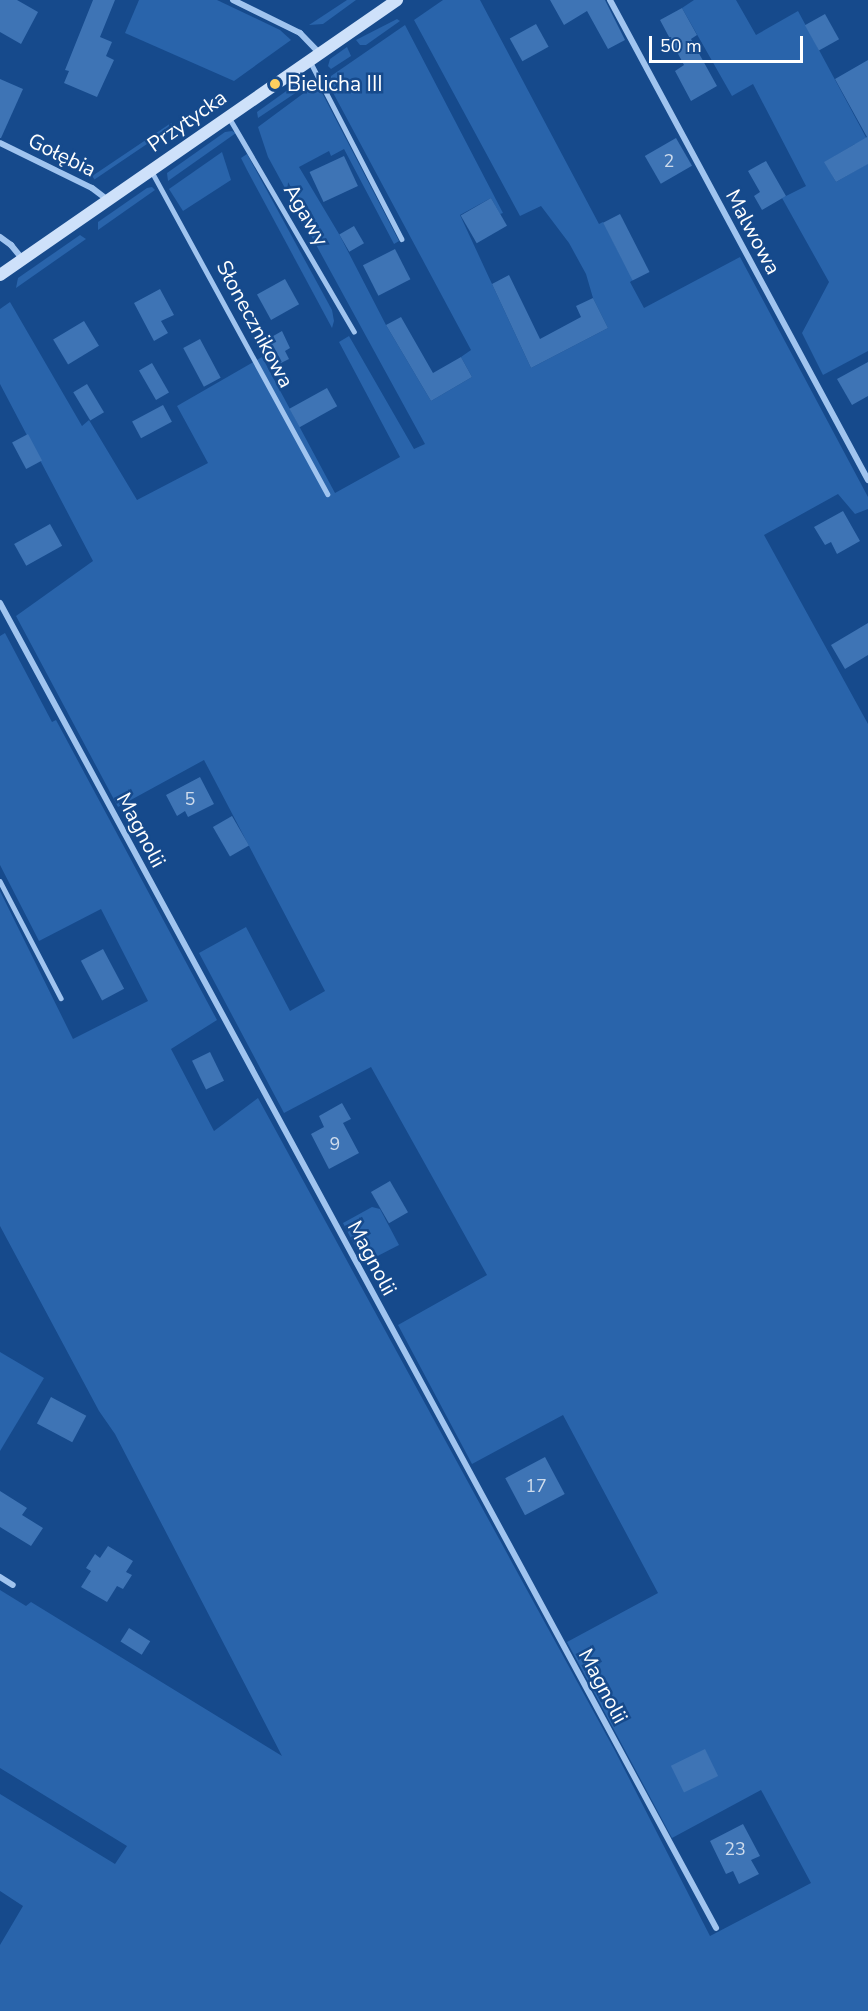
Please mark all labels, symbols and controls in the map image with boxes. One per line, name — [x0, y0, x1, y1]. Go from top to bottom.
scale bar — [652, 24, 806, 62]
text: 50 m — [660, 34, 702, 58]
place label: Bielicha III — [287, 71, 383, 97]
marker: Bielicha III — [268, 77, 282, 91]
street label: Przytycka — [143, 85, 231, 157]
street label: Gołębia — [24, 128, 100, 182]
house number: 2 — [664, 150, 674, 172]
street label: Agawy — [278, 180, 334, 250]
street label: Malwowa — [720, 185, 786, 279]
street label: Słonecznikowa — [211, 256, 299, 392]
street label: Magnolii — [111, 788, 171, 872]
house number: 5 — [185, 788, 195, 810]
house number: 9 — [330, 1133, 340, 1155]
street label: Magnolii — [342, 1216, 402, 1300]
house number: 17 — [525, 1475, 547, 1497]
street label: Magnolii — [573, 1644, 633, 1728]
house number: 23 — [724, 1838, 746, 1860]

